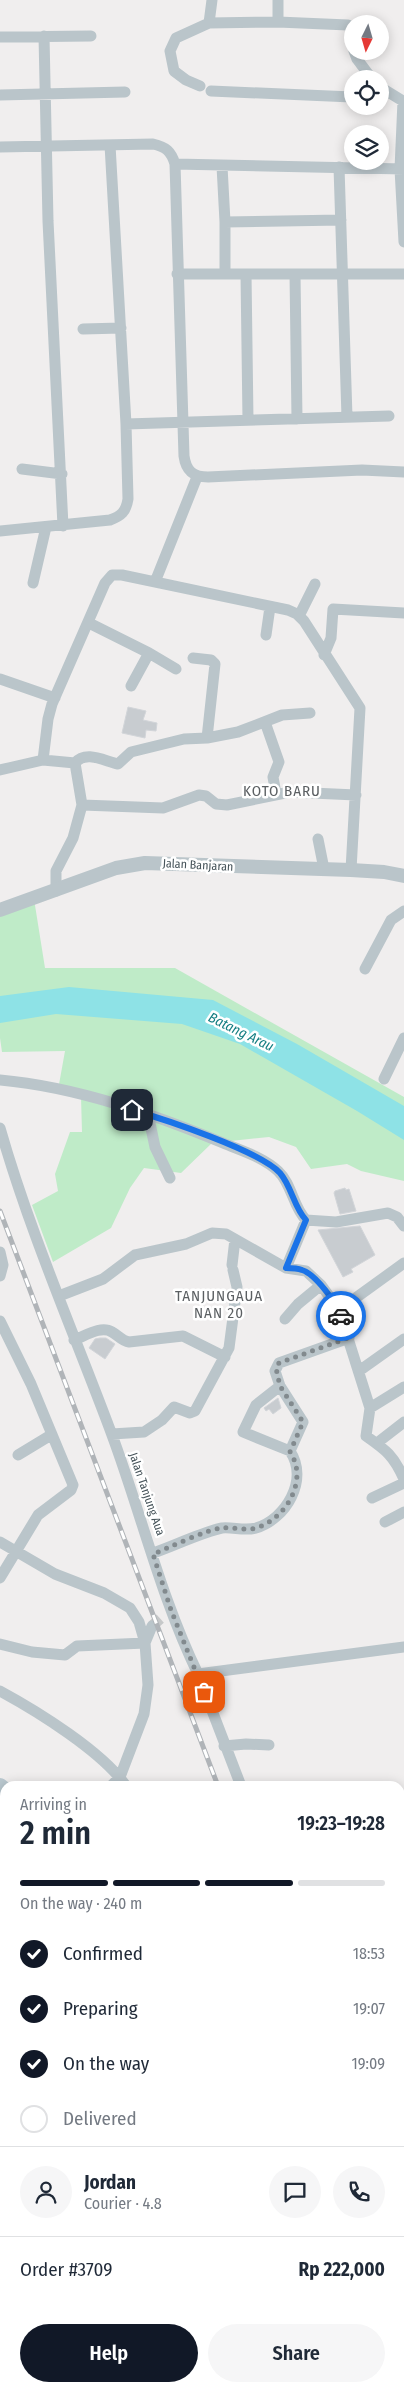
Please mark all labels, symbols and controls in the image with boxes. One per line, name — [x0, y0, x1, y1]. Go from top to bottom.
north arrow — [344, 15, 389, 60]
map controls — [344, 15, 389, 170]
button: locate — [344, 70, 389, 115]
button: layers — [344, 125, 389, 170]
district label: KOTO BARU — [243, 782, 321, 800]
street label: Jalan Banjaran — [162, 856, 234, 874]
water label: Batang Arau — [206, 1009, 276, 1055]
pin — [111, 1089, 153, 1131]
icon: home — [118, 1096, 146, 1124]
district label: TANJUNGAUA NAN 20 — [175, 1287, 263, 1322]
courier — [316, 1291, 366, 1341]
icon: car — [327, 1302, 355, 1330]
street label: Jalan Tanjung Aua — [126, 1451, 168, 1537]
pin — [183, 1671, 225, 1713]
icon: bag — [190, 1678, 218, 1706]
text: Arriving in — [20, 1795, 87, 1814]
text: 19:23–19:28 — [297, 1812, 385, 1835]
text: 2 min — [20, 1814, 91, 1852]
text: On the way · 240 m — [20, 1894, 142, 1913]
icon: check — [20, 1940, 48, 1968]
text: Confirmed — [63, 1942, 143, 1965]
text: 18:53 — [353, 1944, 385, 1963]
icon: check — [20, 1995, 48, 2023]
text: Preparing — [63, 1997, 138, 2020]
text: 19:07 — [353, 1999, 385, 2018]
icon: check — [20, 2050, 48, 2078]
text: On the way — [63, 2052, 149, 2075]
text: 19:09 — [352, 2054, 385, 2073]
text: Delivered — [63, 2107, 137, 2130]
button: person — [20, 2166, 72, 2218]
button: chat — [269, 2166, 321, 2218]
button: phone — [333, 2166, 385, 2218]
text: Jordan — [84, 2171, 136, 2194]
text: Courier · 4.8 — [84, 2194, 162, 2213]
text: Order #3709 — [20, 2258, 112, 2281]
text: Rp 222,000 — [299, 2258, 385, 2281]
button: Help — [20, 2324, 198, 2382]
button: Share — [208, 2324, 385, 2382]

